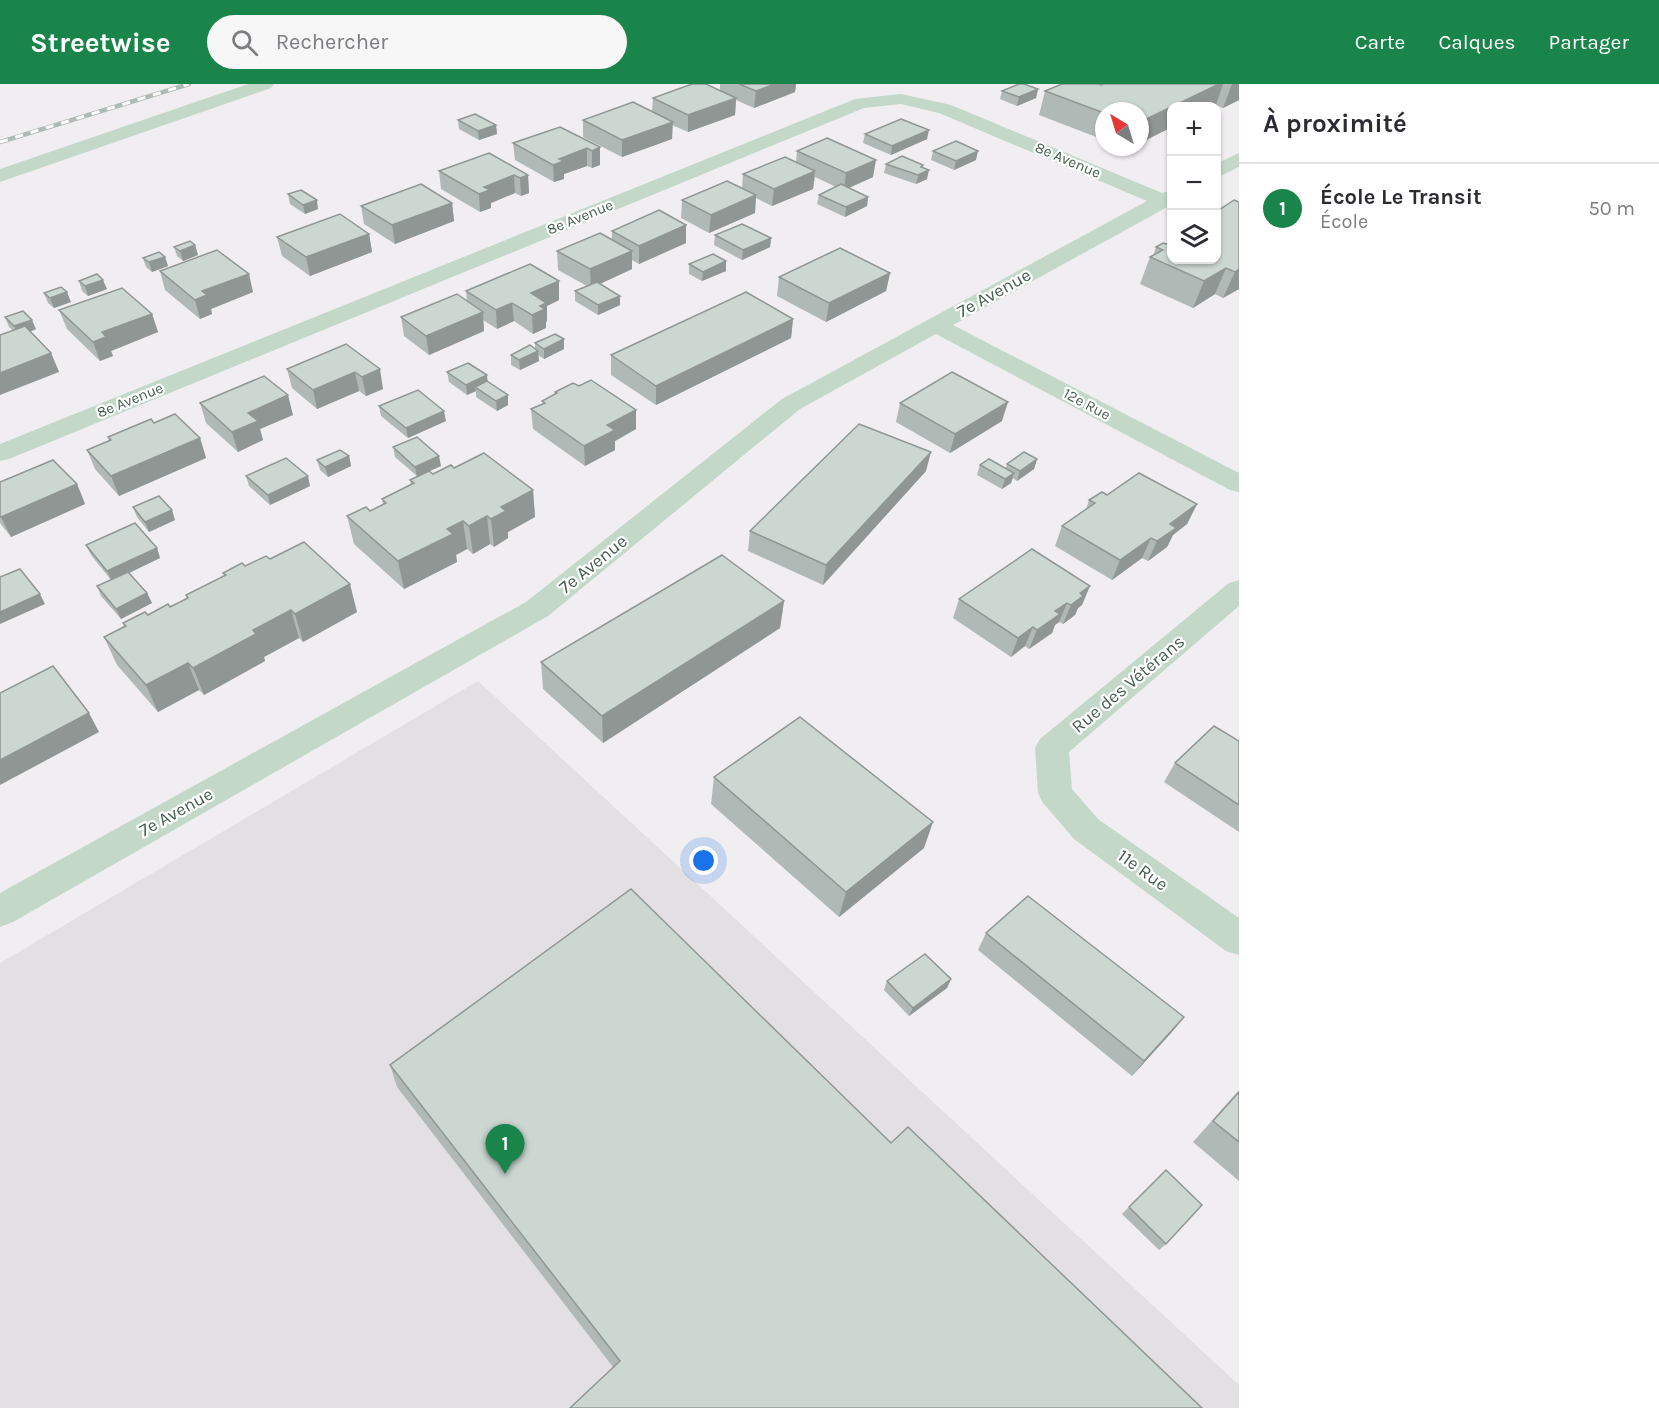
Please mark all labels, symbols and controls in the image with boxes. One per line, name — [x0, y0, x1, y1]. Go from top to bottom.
search box — [207, 15, 627, 69]
text: Streetwise — [30, 26, 171, 59]
icon: search — [228, 26, 261, 59]
text: Rechercher — [276, 29, 388, 55]
text: Carte — [1355, 30, 1405, 54]
text: Calques — [1438, 30, 1516, 54]
text: Partager — [1549, 30, 1629, 54]
north arrow — [1095, 102, 1149, 156]
map controls — [1167, 102, 1221, 264]
button: + — [1167, 102, 1221, 156]
text: À proximité — [1263, 108, 1407, 139]
street label: 8e Avenue — [1032, 138, 1104, 182]
button: − — [1167, 156, 1221, 210]
text: École Le Transit — [1320, 184, 1482, 210]
street label: 8e Avenue — [544, 196, 616, 238]
text: 1 — [1279, 197, 1286, 220]
text: 50 m — [1588, 197, 1635, 220]
button: layers — [1167, 210, 1221, 264]
text: École — [1320, 210, 1368, 233]
street label: 7e Avenue — [953, 264, 1035, 322]
street label: 8e Avenue — [94, 379, 166, 421]
street label: 12e Rue — [1060, 384, 1114, 424]
street label: 7e Avenue — [555, 530, 631, 598]
street label: Rue des Vétérans — [1067, 630, 1189, 738]
street label: 7e Avenue — [135, 783, 217, 841]
street label: 11e Rue — [1114, 844, 1172, 896]
your location — [689, 846, 718, 875]
pin: 1 — [486, 1124, 524, 1174]

